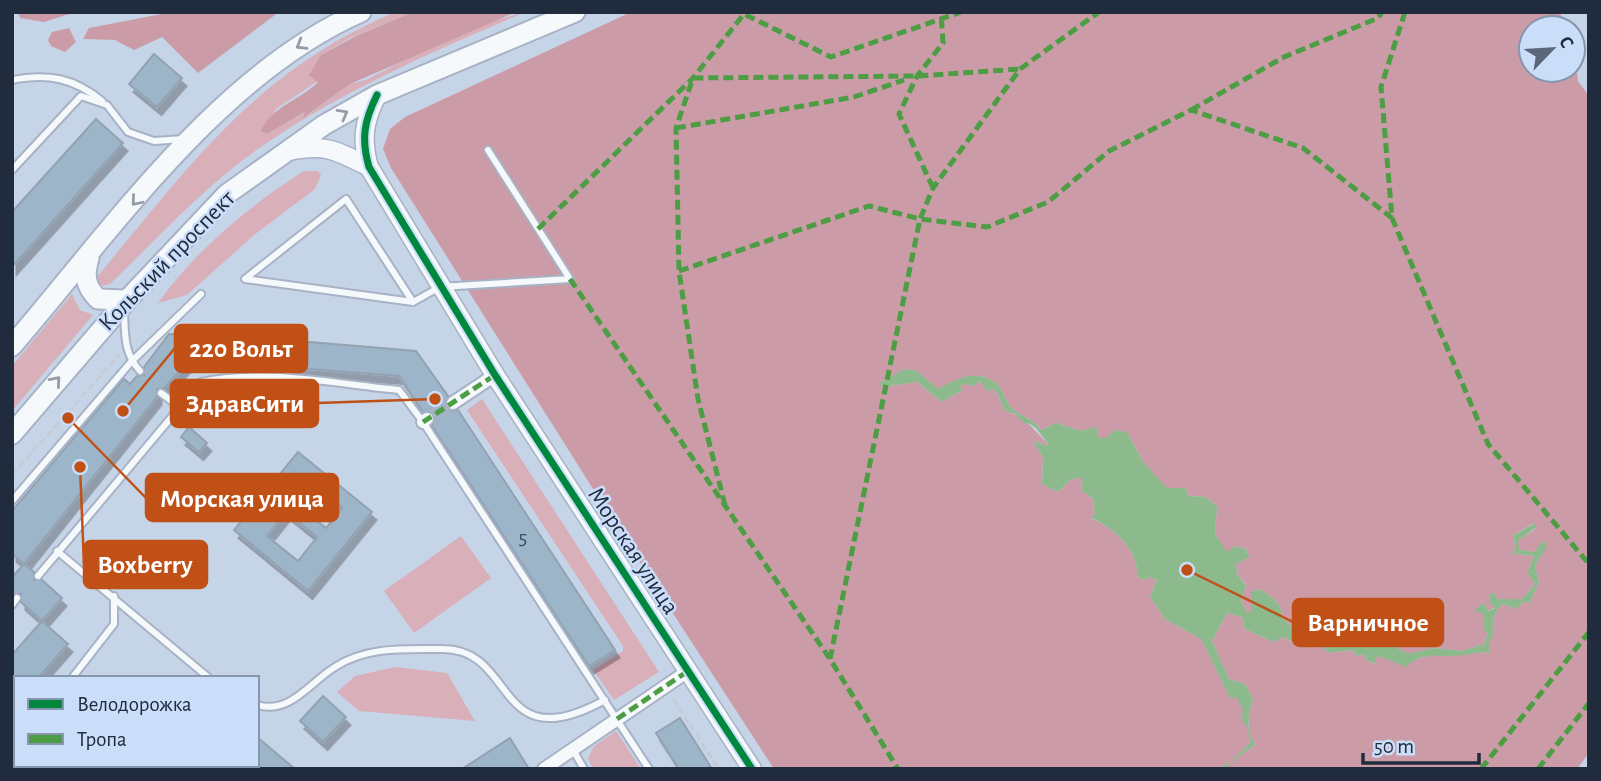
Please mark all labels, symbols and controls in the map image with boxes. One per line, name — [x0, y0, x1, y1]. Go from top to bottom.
north arrow — [1517, 14, 1587, 84]
text: С — [1555, 34, 1577, 51]
one-way arrow — [296, 37, 309, 50]
one-way arrow — [335, 109, 348, 122]
street label: Кольский проспект — [94, 186, 240, 336]
one-way arrow — [132, 193, 145, 205]
callout: 220 Вольт — [175, 325, 307, 372]
text: 220 Вольт — [189, 336, 294, 362]
one-way arrow — [48, 377, 60, 390]
callout: ЗдравСити — [171, 380, 318, 427]
text: ЗдравСити — [186, 391, 304, 417]
callout: Морская улица — [146, 474, 338, 521]
street label: Морская улица — [583, 483, 683, 619]
text: Морская улица — [160, 486, 324, 512]
house number: 5 — [519, 527, 527, 548]
callout: Boxberry — [84, 541, 207, 588]
text: Boxberry — [97, 552, 193, 578]
callout: Варничное — [1293, 599, 1443, 646]
text: Варничное — [1307, 610, 1429, 636]
legend — [14, 676, 259, 767]
text: Велодорожка — [77, 694, 192, 715]
scale bar — [1363, 722, 1478, 766]
text: Тропа — [77, 729, 127, 750]
text: 50 m — [1374, 736, 1414, 757]

